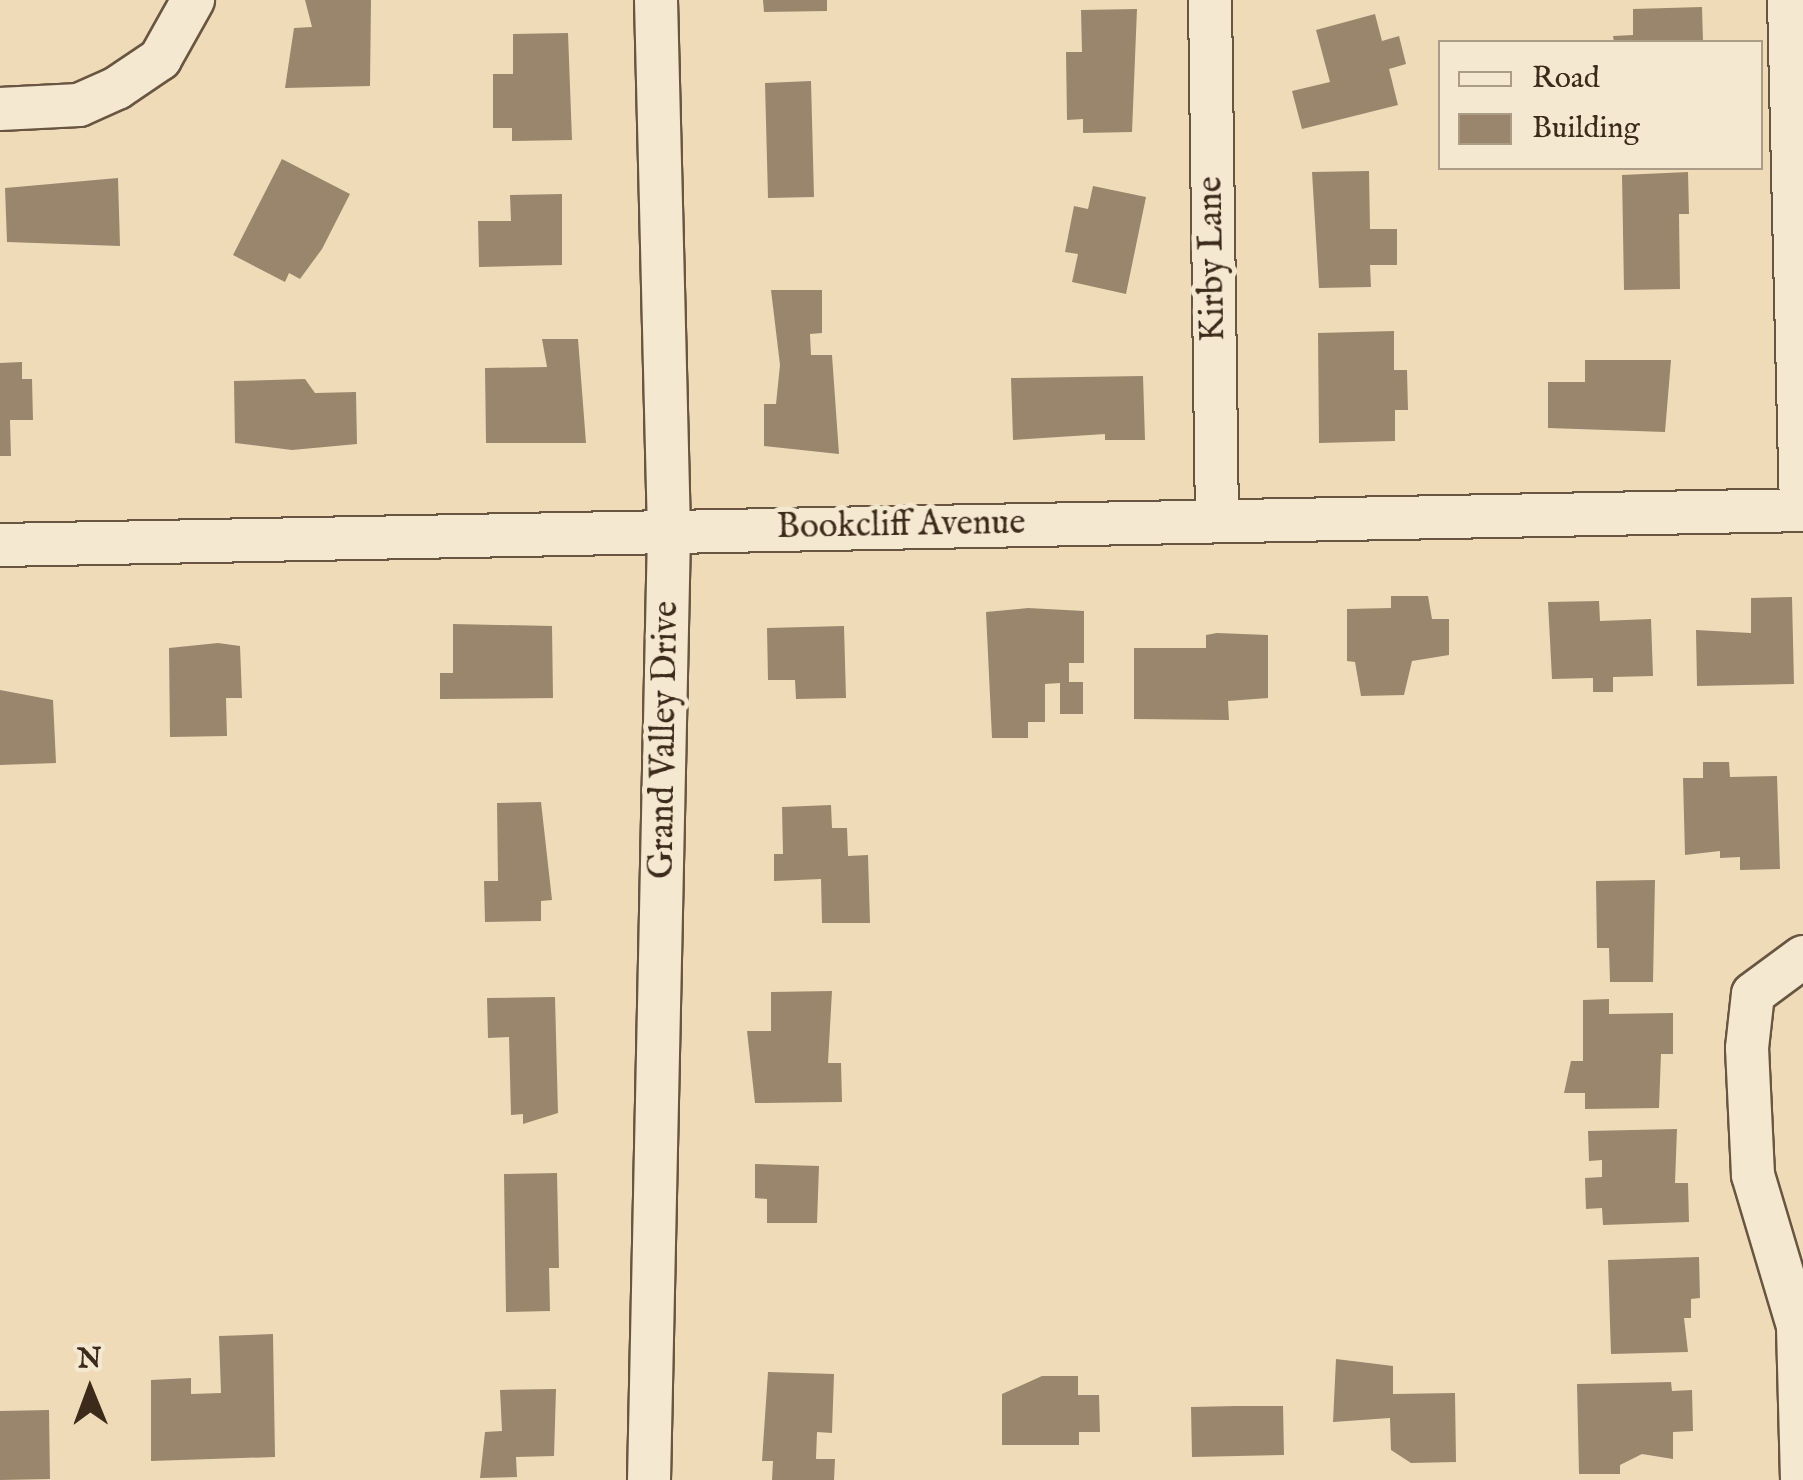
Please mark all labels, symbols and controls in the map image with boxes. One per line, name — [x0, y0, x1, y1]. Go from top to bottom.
legend — [1438, 40, 1763, 170]
text: Road — [1532, 60, 1600, 98]
text: Building — [1532, 110, 1640, 148]
street label: Kirby Lane — [1191, 176, 1235, 342]
street label: Bookcliff Avenue — [776, 503, 1026, 549]
street label: Grand Valley Drive — [642, 601, 688, 879]
north arrow — [40, 1340, 140, 1440]
text: N — [77, 1342, 102, 1377]

